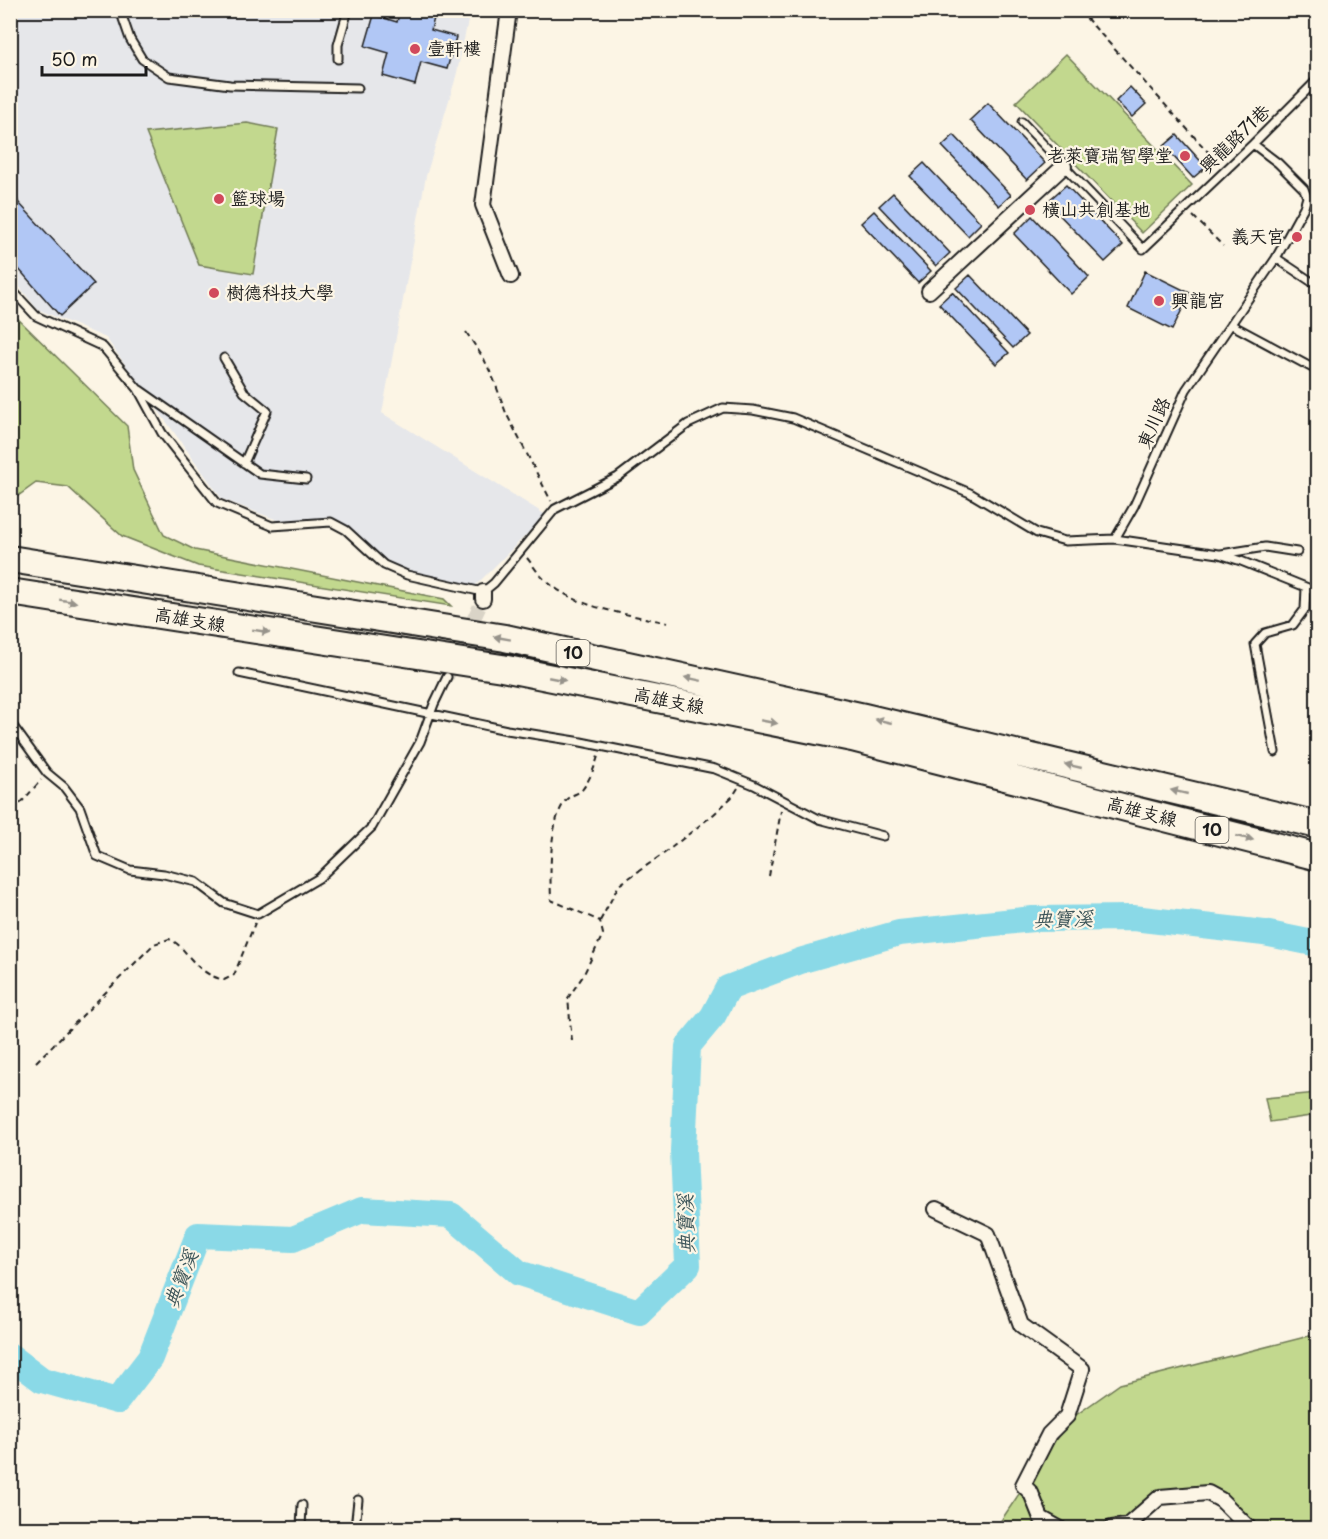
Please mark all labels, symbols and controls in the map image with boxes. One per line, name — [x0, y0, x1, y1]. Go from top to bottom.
place label: 壹軒樓 — [427, 34, 481, 61]
scale bar — [42, 39, 146, 77]
marker: 壹軒樓 — [408, 42, 422, 56]
text: 50 m — [51, 45, 98, 72]
street label: 興龍路71巷 — [1193, 97, 1275, 179]
place label: 老萊寶瑞智學堂 — [1047, 141, 1173, 168]
marker: 老萊寶瑞智學堂 — [1178, 149, 1192, 163]
place label: 籃球場 — [231, 184, 285, 211]
marker: 籃球場 — [212, 192, 226, 206]
place label: 橫山共創基地 — [1042, 195, 1150, 222]
marker: 橫山共創基地 — [1023, 203, 1037, 217]
place label: 義天宮 — [1231, 222, 1285, 249]
marker: 義天宮 — [1290, 230, 1304, 244]
place label: 樹德科技大學 — [226, 278, 334, 305]
marker: 樹德科技大學 — [207, 286, 221, 300]
place label: 興龍宮 — [1171, 286, 1225, 313]
marker: 興龍宮 — [1152, 294, 1166, 308]
street label: 東川路 — [1129, 392, 1176, 453]
one-way arrow — [59, 597, 78, 606]
street label: 高雄支線 — [153, 600, 228, 637]
one-way arrow — [252, 627, 271, 636]
one-way arrow — [492, 633, 511, 642]
road number: 10 — [556, 640, 590, 666]
one-way arrow — [683, 674, 702, 683]
one-way arrow — [548, 675, 567, 684]
street label: 高雄支線 — [631, 679, 707, 720]
one-way arrow — [874, 716, 892, 726]
one-way arrow — [760, 718, 779, 727]
one-way arrow — [1063, 761, 1082, 771]
one-way arrow — [1170, 786, 1188, 796]
street label: 高雄支線 — [1104, 789, 1181, 832]
road number: 10 — [1196, 817, 1228, 843]
one-way arrow — [1236, 834, 1254, 844]
water label: 典寶溪 — [1033, 902, 1094, 934]
water label: 典寶溪 — [669, 1193, 701, 1255]
water label: 典寶溪 — [155, 1244, 205, 1312]

